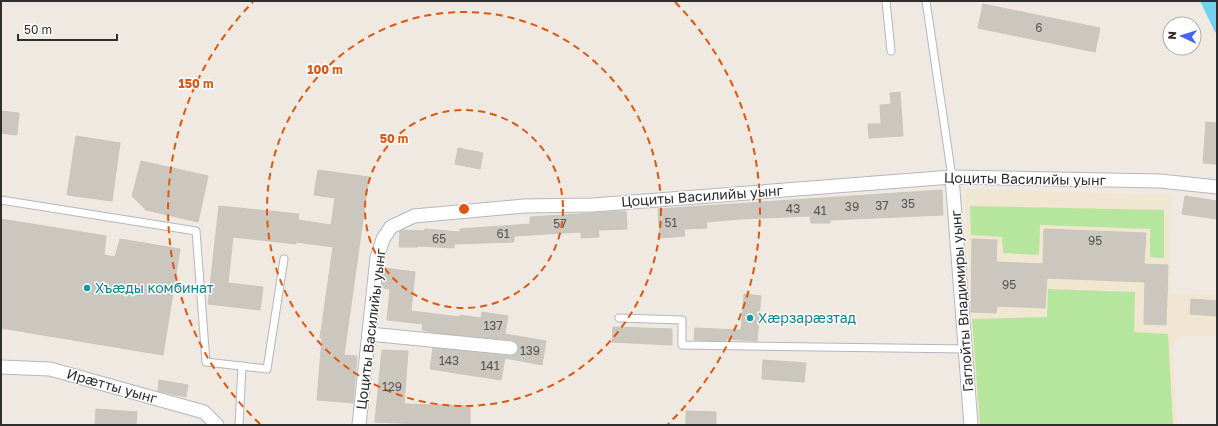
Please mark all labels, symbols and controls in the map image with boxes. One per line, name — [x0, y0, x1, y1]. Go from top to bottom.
scale bar — [18, 16, 117, 42]
north arrow — [1162, 16, 1202, 56]
house number: 6 — [1035, 20, 1043, 35]
text: 50 m — [24, 22, 52, 37]
text: N — [1165, 31, 1178, 40]
text: 100 m — [307, 62, 343, 77]
text: 150 m — [179, 76, 213, 91]
text: 50 m — [380, 131, 408, 146]
street label: Цоциты Василийы уынг — [944, 169, 1107, 188]
street label: Цоциты Василийы уынг — [620, 181, 784, 210]
house number: 35 — [901, 196, 915, 211]
house number: 37 — [875, 198, 889, 213]
house number: 39 — [845, 199, 859, 214]
house number: 43 — [786, 201, 800, 216]
centre of rings — [457, 202, 471, 216]
house number: 41 — [813, 203, 827, 218]
street label: Гаглойты Владимиры уынг — [947, 209, 976, 393]
house number: 51 — [665, 215, 678, 230]
house number: 57 — [553, 216, 567, 231]
house number: 61 — [496, 226, 510, 241]
house number: 65 — [432, 231, 446, 246]
house number: 95 — [1088, 233, 1102, 248]
street label: Цоциты Василийы уынг — [352, 247, 389, 411]
house number: 95 — [1002, 277, 1016, 292]
place label: Хъæды комбинат — [95, 279, 214, 296]
marker: Хъæды комбинат — [82, 283, 92, 293]
place label: Хæрзарæзтад — [758, 309, 857, 326]
marker: Хæрзарæзтад — [745, 313, 755, 323]
house number: 137 — [483, 318, 503, 333]
house number: 139 — [520, 343, 540, 358]
house number: 143 — [439, 353, 459, 368]
house number: 141 — [481, 358, 500, 373]
street label: Ирæтты уынг — [65, 364, 160, 407]
house number: 129 — [382, 379, 402, 394]

